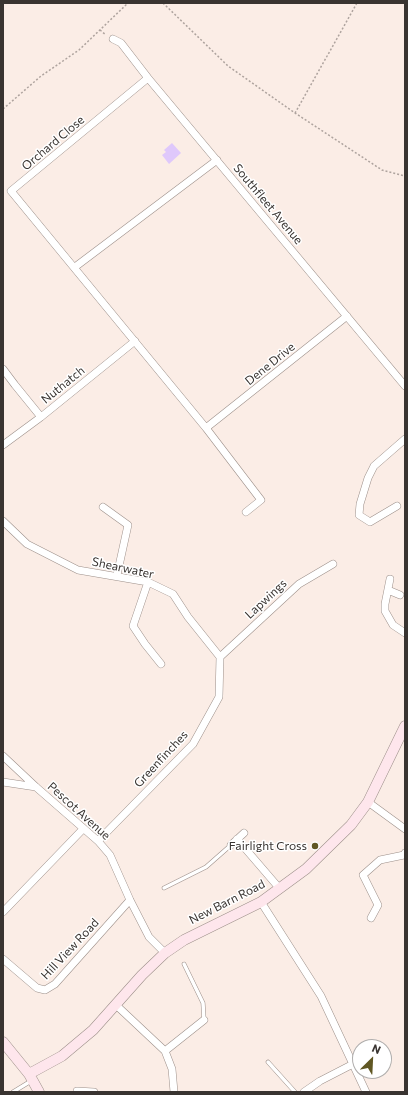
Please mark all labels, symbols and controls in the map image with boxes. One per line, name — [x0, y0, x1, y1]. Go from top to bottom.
street label: Orchard Close — [19, 113, 87, 173]
street label: Southfleet Avenue — [230, 161, 306, 247]
street label: Dene Drive — [242, 340, 298, 388]
street label: Nuthatch — [38, 363, 88, 407]
street label: Shearwater — [91, 554, 155, 582]
street label: Lapwings — [242, 576, 290, 622]
street label: Greenfinches — [131, 728, 191, 790]
street label: Pescot Avenue — [45, 779, 113, 843]
place label: Fairlight Cross — [229, 839, 307, 853]
marker: Fairlight Cross — [310, 841, 320, 851]
street label: New Barn Road — [187, 877, 267, 927]
street label: Hill View Road — [38, 916, 102, 982]
north arrow — [352, 1039, 392, 1079]
text: N — [370, 1041, 383, 1056]

